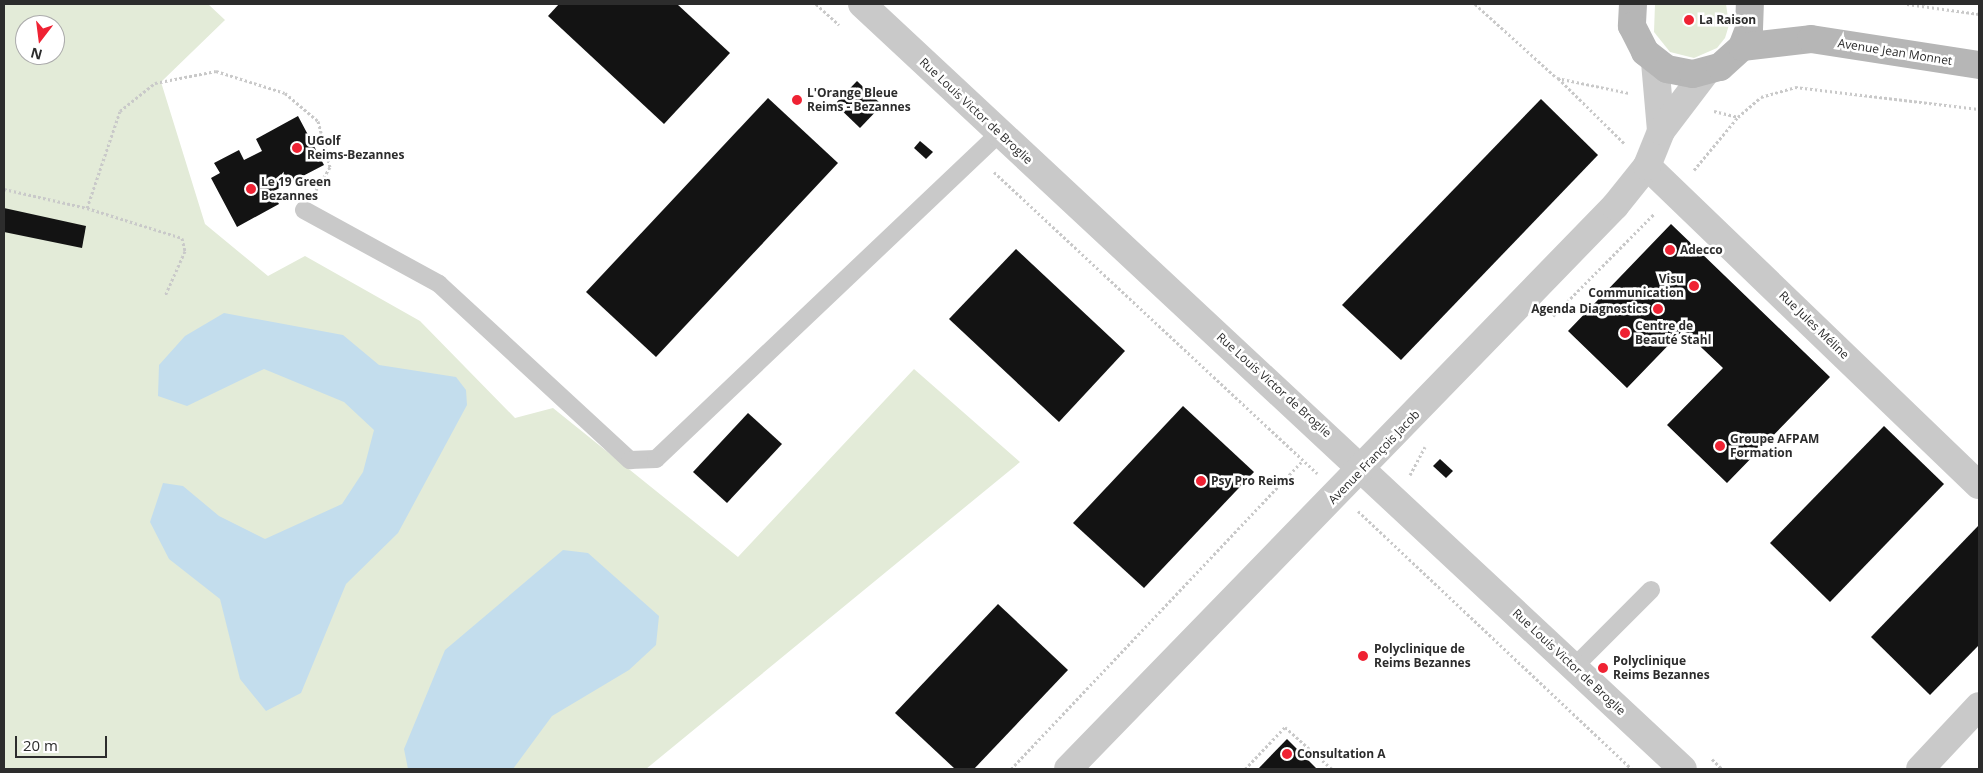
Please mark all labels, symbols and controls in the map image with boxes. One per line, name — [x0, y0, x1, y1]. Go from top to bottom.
place label: La Raison — [1699, 13, 1756, 27]
marker: La Raison — [1683, 14, 1695, 26]
north arrow — [15, 15, 65, 65]
street label: Avenue Jean Monnet — [1837, 36, 1953, 68]
text: N — [28, 43, 44, 65]
street label: Rue Louis Victor de Broglie — [917, 55, 1035, 167]
place label: L'Orange Bleue Reims - Bezannes — [807, 86, 911, 114]
marker: L'Orange Bleue Reims - Bezannes — [791, 94, 803, 106]
place label: UGolf Reims-Bezannes — [307, 134, 404, 162]
marker: UGolf Reims-Bezannes — [291, 142, 303, 154]
place label: Le 19 Green Bezannes — [261, 175, 331, 203]
marker: Le 19 Green Bezannes — [245, 183, 257, 195]
place label: Adecco — [1680, 243, 1723, 257]
marker: Adecco — [1664, 244, 1676, 256]
place label: Visu Communication — [1588, 272, 1684, 300]
marker: Visu Communication — [1688, 280, 1700, 292]
street label: Rue Jules Méline — [1776, 288, 1852, 362]
place label: Agenda Diagnostics — [1531, 302, 1648, 316]
marker: Agenda Diagnostics — [1652, 303, 1664, 315]
place label: Centre de Beauté Stahl — [1635, 319, 1711, 347]
marker: Centre de Beauté Stahl — [1619, 327, 1631, 339]
street label: Rue Louis Victor de Broglie — [1214, 330, 1334, 440]
street label: Avenue François Jacob — [1325, 407, 1423, 507]
place label: Groupe AFPAM Formation — [1730, 432, 1819, 460]
marker: Groupe AFPAM Formation — [1714, 440, 1726, 452]
place label: Psy Pro Reims — [1211, 474, 1294, 488]
marker: Psy Pro Reims — [1195, 475, 1207, 487]
street label: Rue Louis Victor de Broglie — [1510, 606, 1628, 718]
place label: Polyclinique de Reims Bezannes — [1374, 642, 1471, 670]
marker: Polyclinique de Reims Bezannes — [1356, 649, 1370, 663]
place label: Polyclinique Reims Bezannes — [1613, 654, 1710, 682]
marker: Polyclinique Reims Bezannes — [1597, 662, 1609, 674]
scale bar — [18, 726, 110, 758]
text: 20 m — [23, 735, 58, 755]
place label: Consultation A — [1297, 747, 1386, 761]
marker: Consultation A — [1281, 748, 1293, 760]

